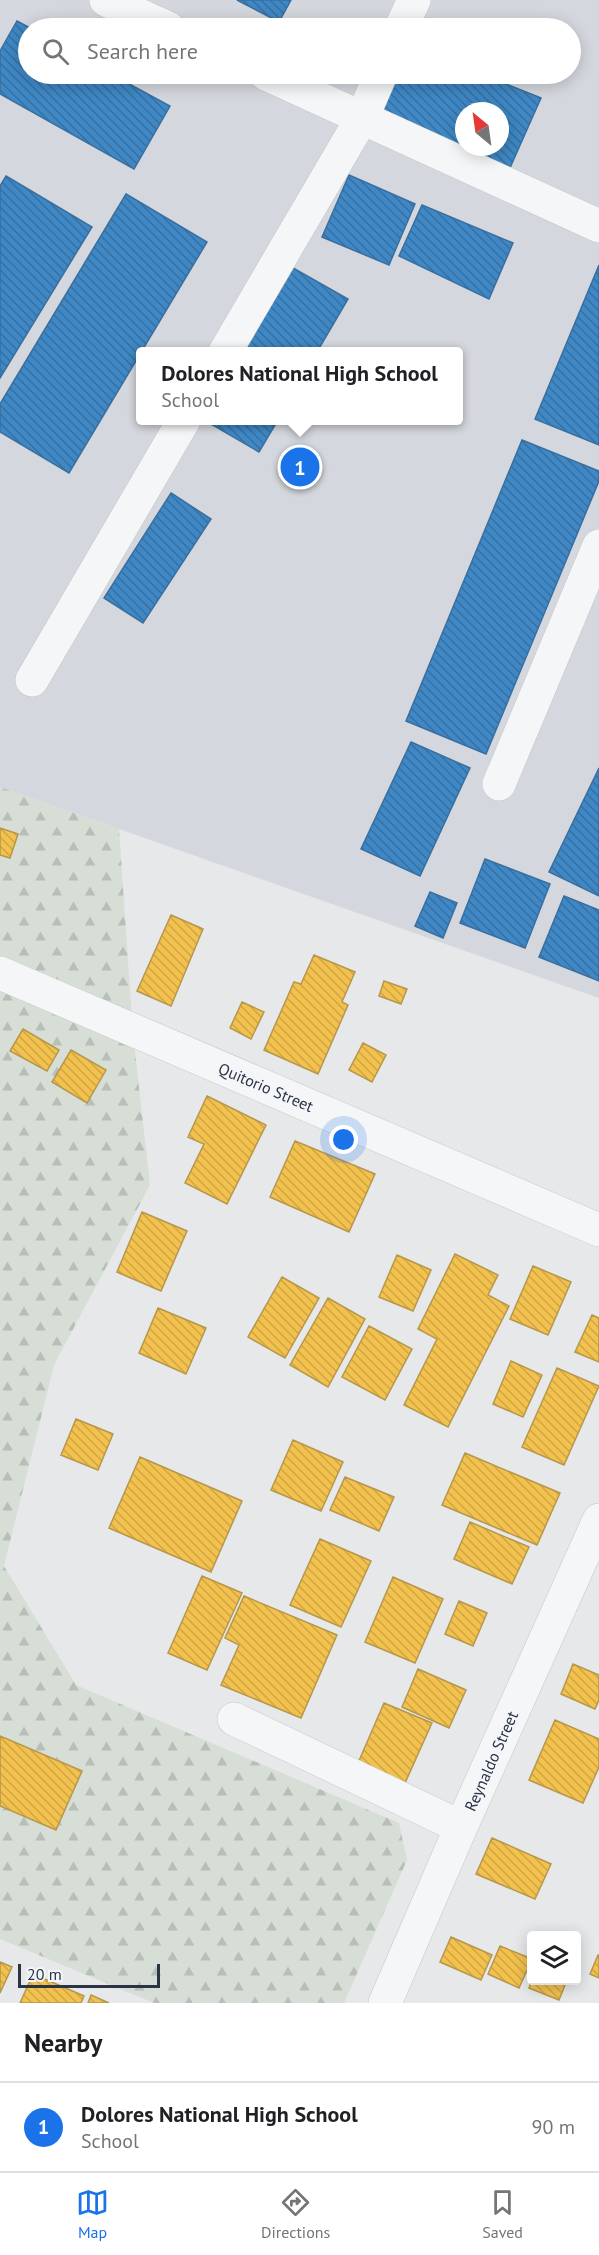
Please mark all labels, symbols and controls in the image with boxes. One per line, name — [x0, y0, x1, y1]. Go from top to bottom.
search box — [18, 18, 581, 84]
icon: search — [39, 35, 72, 68]
text: Search here — [87, 37, 198, 65]
north arrow — [455, 102, 509, 156]
popup — [136, 347, 463, 425]
text: Dolores National High School — [161, 359, 438, 387]
text: School — [161, 387, 219, 413]
pin: 1 — [280, 444, 320, 490]
street label: Quitorio Street — [216, 1058, 317, 1116]
your location — [329, 1125, 358, 1154]
street label: Reynaldo Street — [460, 1707, 522, 1814]
map controls — [527, 1931, 581, 1985]
button: layers — [527, 1931, 581, 1985]
scale bar — [18, 1961, 160, 1988]
text: 20 m — [27, 1964, 62, 1984]
text: Nearby — [24, 2026, 102, 2059]
text: Dolores National High School — [81, 2100, 358, 2128]
text: 1 — [38, 2114, 49, 2140]
text: 90 m — [532, 2114, 575, 2140]
text: School — [81, 2128, 139, 2154]
tab: Map — [76, 2186, 109, 2242]
tab: Directions — [261, 2186, 330, 2242]
tab: Saved — [482, 2186, 523, 2242]

